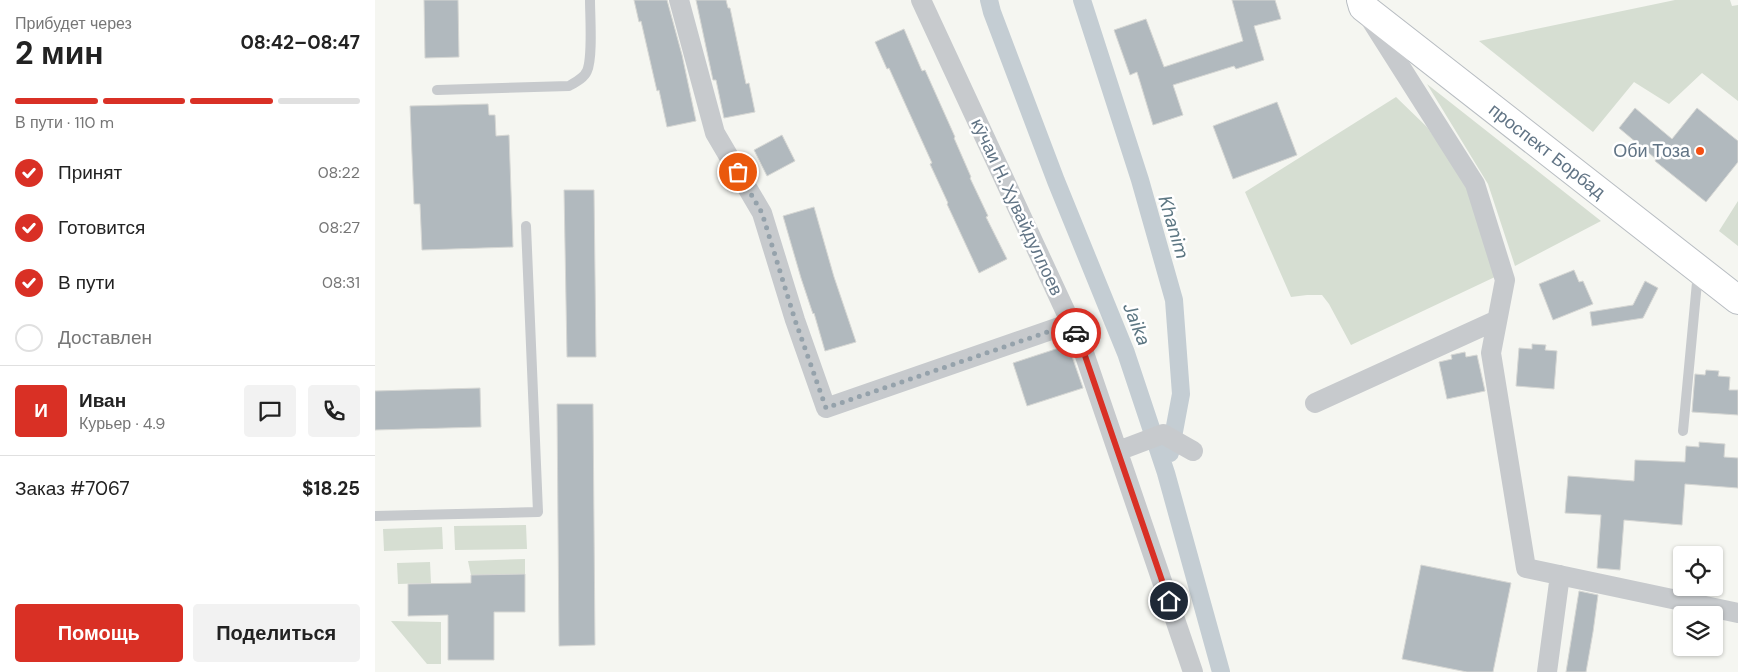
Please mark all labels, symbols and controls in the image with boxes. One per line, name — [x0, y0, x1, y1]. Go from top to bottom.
text: Прибудет через — [15, 13, 132, 34]
text: 08:42–08:47 — [240, 30, 360, 55]
text: 2 мин — [15, 32, 104, 74]
street label: проспект Борбад — [1484, 98, 1611, 204]
text: В пути · 110 m — [15, 112, 114, 133]
street label: кӯчаи Н. Ҳувайдуллоев — [965, 115, 1069, 299]
place label: Оби Тоза — [1613, 139, 1691, 163]
marker: Оби Тоза — [1694, 145, 1706, 157]
pin — [717, 151, 759, 193]
icon: bag — [724, 158, 752, 186]
icon: check — [15, 159, 43, 187]
text: Принят — [58, 160, 122, 185]
text: 08:22 — [318, 162, 360, 183]
water label: Khanim — [1153, 192, 1195, 262]
icon: check — [15, 214, 43, 242]
text: Готовится — [58, 215, 145, 240]
text: 08:27 — [319, 217, 360, 238]
icon: check — [15, 269, 43, 297]
text: В пути — [58, 270, 115, 295]
text: 08:31 — [322, 272, 360, 293]
water label: Jaika — [1117, 299, 1157, 349]
courier — [1051, 308, 1101, 358]
icon: car — [1062, 319, 1090, 347]
text: Доставлен — [58, 325, 152, 350]
button: chat — [244, 385, 296, 437]
button: phone — [308, 385, 360, 437]
text: Иван — [79, 388, 126, 413]
text: И — [34, 398, 48, 423]
text: Курьер · 4.9 — [79, 413, 165, 434]
text: Заказ #7067 — [15, 476, 130, 501]
text: $18.25 — [302, 476, 360, 501]
map controls — [1673, 546, 1723, 656]
button: locate — [1673, 546, 1723, 596]
pin — [1148, 580, 1190, 622]
icon: home — [1155, 587, 1183, 615]
button: Помощь — [15, 604, 183, 662]
button: Поделиться — [193, 604, 360, 662]
button: layers — [1673, 606, 1723, 656]

